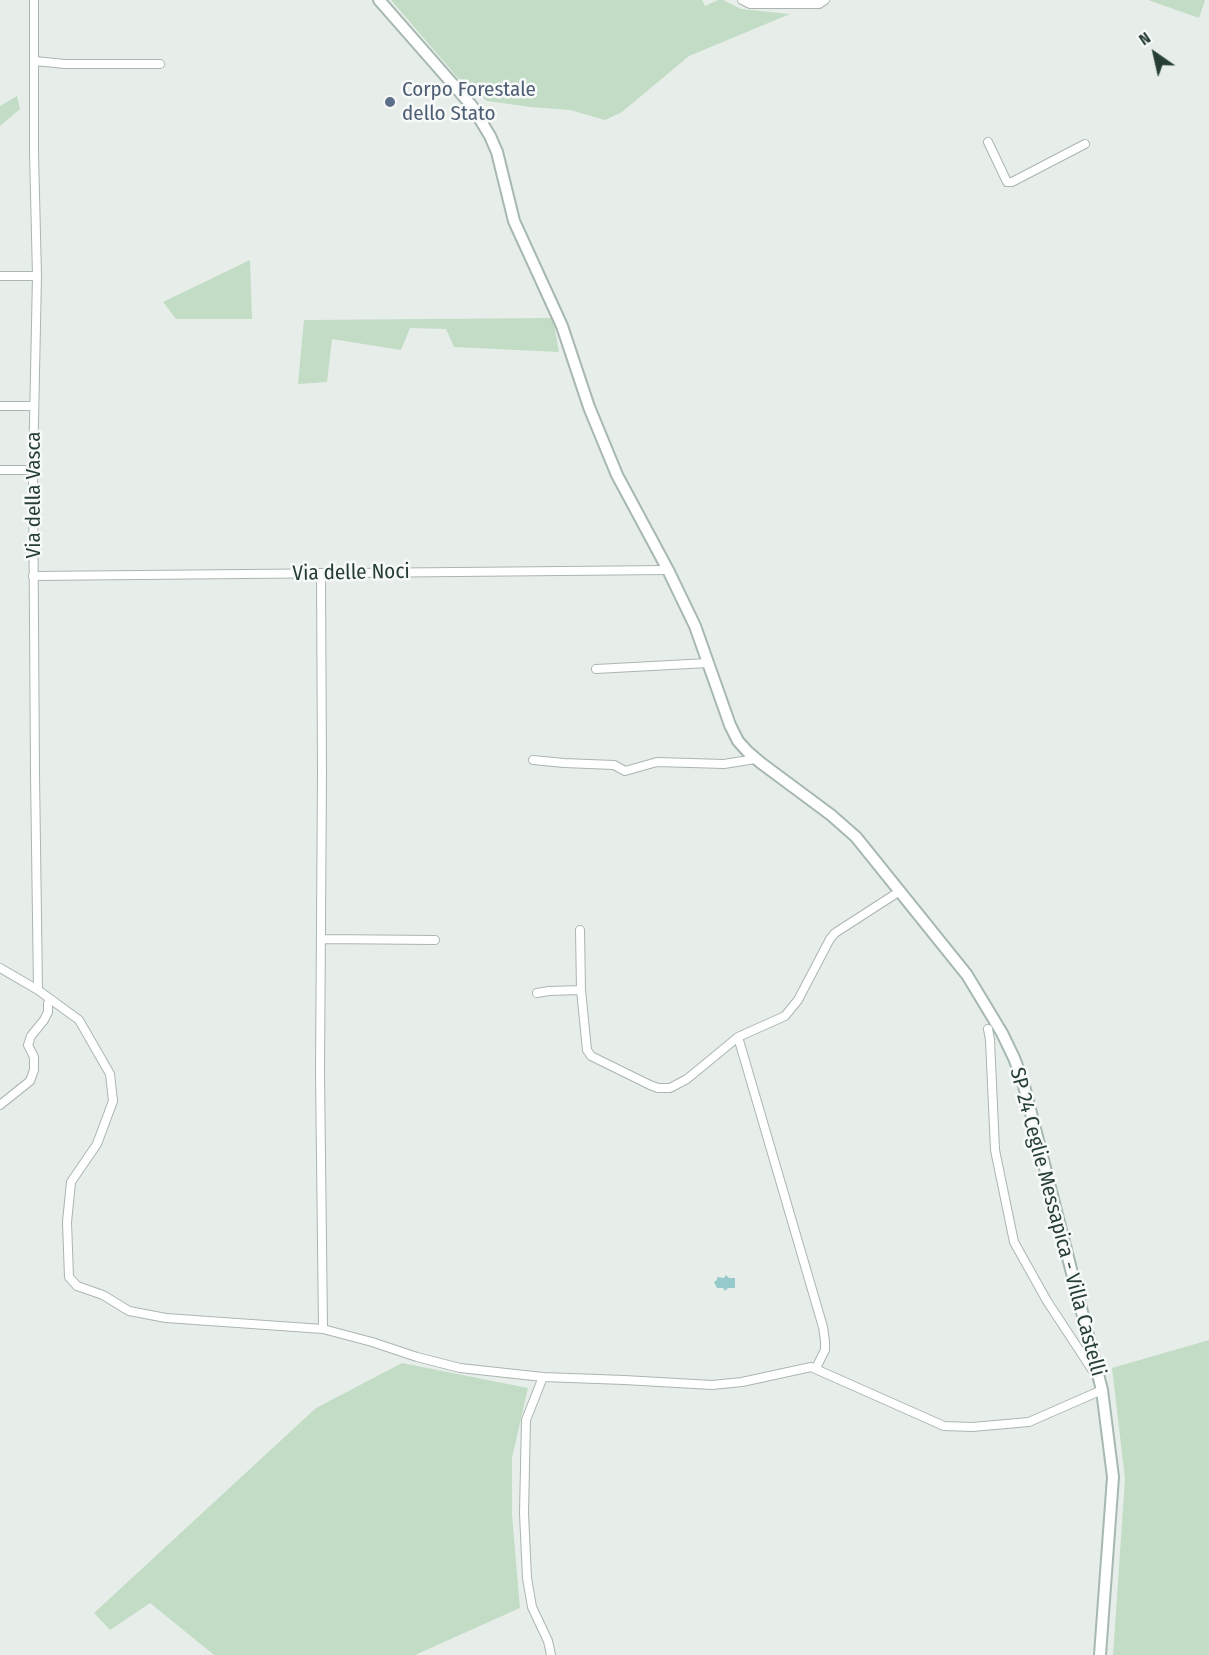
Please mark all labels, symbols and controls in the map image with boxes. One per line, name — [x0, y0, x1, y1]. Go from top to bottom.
north arrow — [1125, 24, 1185, 84]
text: N — [1135, 28, 1154, 49]
place label: Corpo Forestale dello Stato — [402, 77, 536, 127]
marker: Corpo Forestale dello Stato — [383, 95, 397, 109]
street label: Via della Vasca — [21, 431, 47, 559]
street label: Via delle Noci — [292, 559, 410, 587]
street label: SP 24 Ceglie Messapica - Villa Castelli — [1004, 1065, 1110, 1379]

